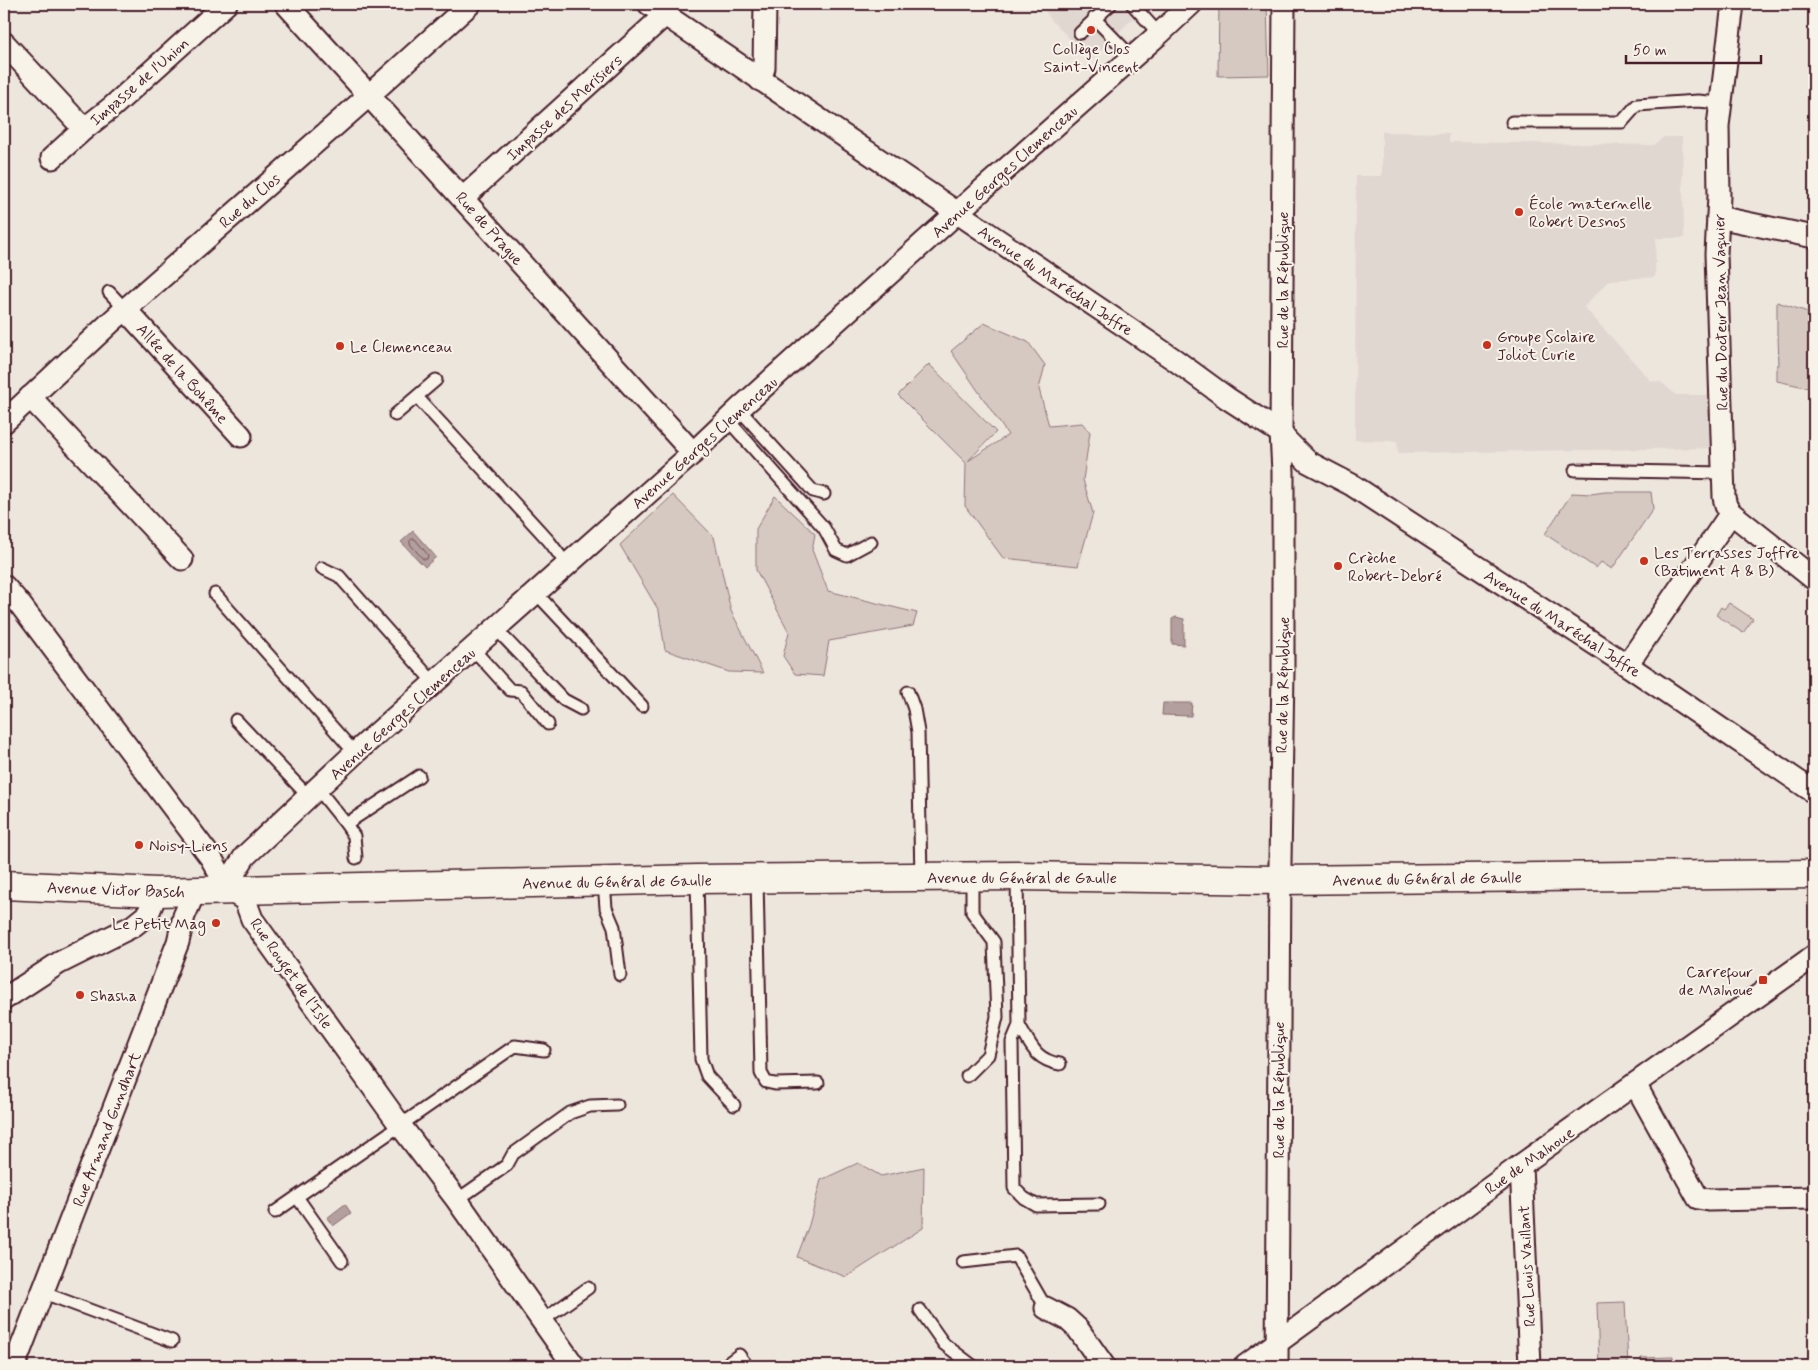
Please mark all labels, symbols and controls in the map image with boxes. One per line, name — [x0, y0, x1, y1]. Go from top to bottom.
marker: Collège Clos Saint-Vincent — [1085, 24, 1097, 36]
scale bar — [1626, 32, 1760, 64]
street label: Impasse de l'Union — [86, 33, 194, 131]
place label: Collège Clos Saint-Vincent — [1044, 39, 1138, 78]
text: 50 m — [1633, 41, 1667, 61]
street label: Impasse des Merisiers — [502, 50, 628, 166]
street label: Avenue Georges Clemenceau — [928, 101, 1083, 244]
street label: Rue du Clos — [215, 169, 285, 233]
street label: Rue de Prague — [450, 188, 528, 271]
place label: École maternelle Robert Desnos — [1529, 194, 1653, 233]
marker: École maternelle Robert Desnos — [1513, 206, 1525, 218]
street label: Rue de la République — [1273, 212, 1294, 348]
street label: Rue du Docteur Jean Vaquier — [1709, 213, 1734, 411]
street label: Avenue du Maréchal Joffre — [973, 221, 1137, 341]
street label: Allée de la Bohême — [131, 319, 233, 429]
place label: Groupe Scolaire Joliot Curie — [1497, 327, 1596, 366]
place label: Le Clemenceau — [350, 337, 453, 358]
marker: Groupe Scolaire Joliot Curie — [1481, 339, 1493, 351]
marker: Le Clemenceau — [334, 340, 346, 352]
street label: Avenue Georges Clemenceau — [628, 372, 783, 515]
place label: Les Terrasses Joffre (Batiment A & B) — [1654, 543, 1800, 582]
place label: Crèche Robert-Debré — [1348, 548, 1442, 587]
marker: Les Terrasses Joffre (Batiment A & B) — [1638, 555, 1650, 567]
marker: Crèche Robert-Debré — [1332, 560, 1344, 572]
street label: Avenue du Maréchal Joffre — [1480, 566, 1645, 683]
street label: Rue de la République — [1272, 616, 1295, 754]
street label: Avenue Georges Clemenceau — [326, 643, 481, 786]
place label: Noisy-Liens — [149, 836, 227, 857]
marker: Noisy-Liens — [133, 839, 145, 851]
street label: Avenue du Général de Gaulle — [1332, 867, 1522, 892]
street label: Avenue du Général de Gaulle — [927, 868, 1117, 889]
street label: Avenue du Général de Gaulle — [522, 870, 712, 895]
street label: Avenue Victor Basch — [47, 878, 185, 903]
place label: Le Petit Mag — [112, 914, 206, 936]
street label: Rue Rouget de l'Isle — [244, 914, 337, 1034]
marker: Le Petit Mag — [210, 917, 222, 929]
place label: Carrefour de Malnoue — [1679, 962, 1753, 1001]
marker: Carrefour de Malnoue — [1757, 974, 1769, 986]
place label: Shasha — [90, 986, 137, 1007]
marker: Shasha — [74, 989, 86, 1001]
street label: Rue de la République — [1269, 1022, 1290, 1158]
street label: Rue Armand Gundhart — [68, 1049, 147, 1210]
street label: Rue de Malnoue — [1481, 1122, 1579, 1200]
street label: Rue Louis Vaillant — [1514, 1204, 1541, 1327]

